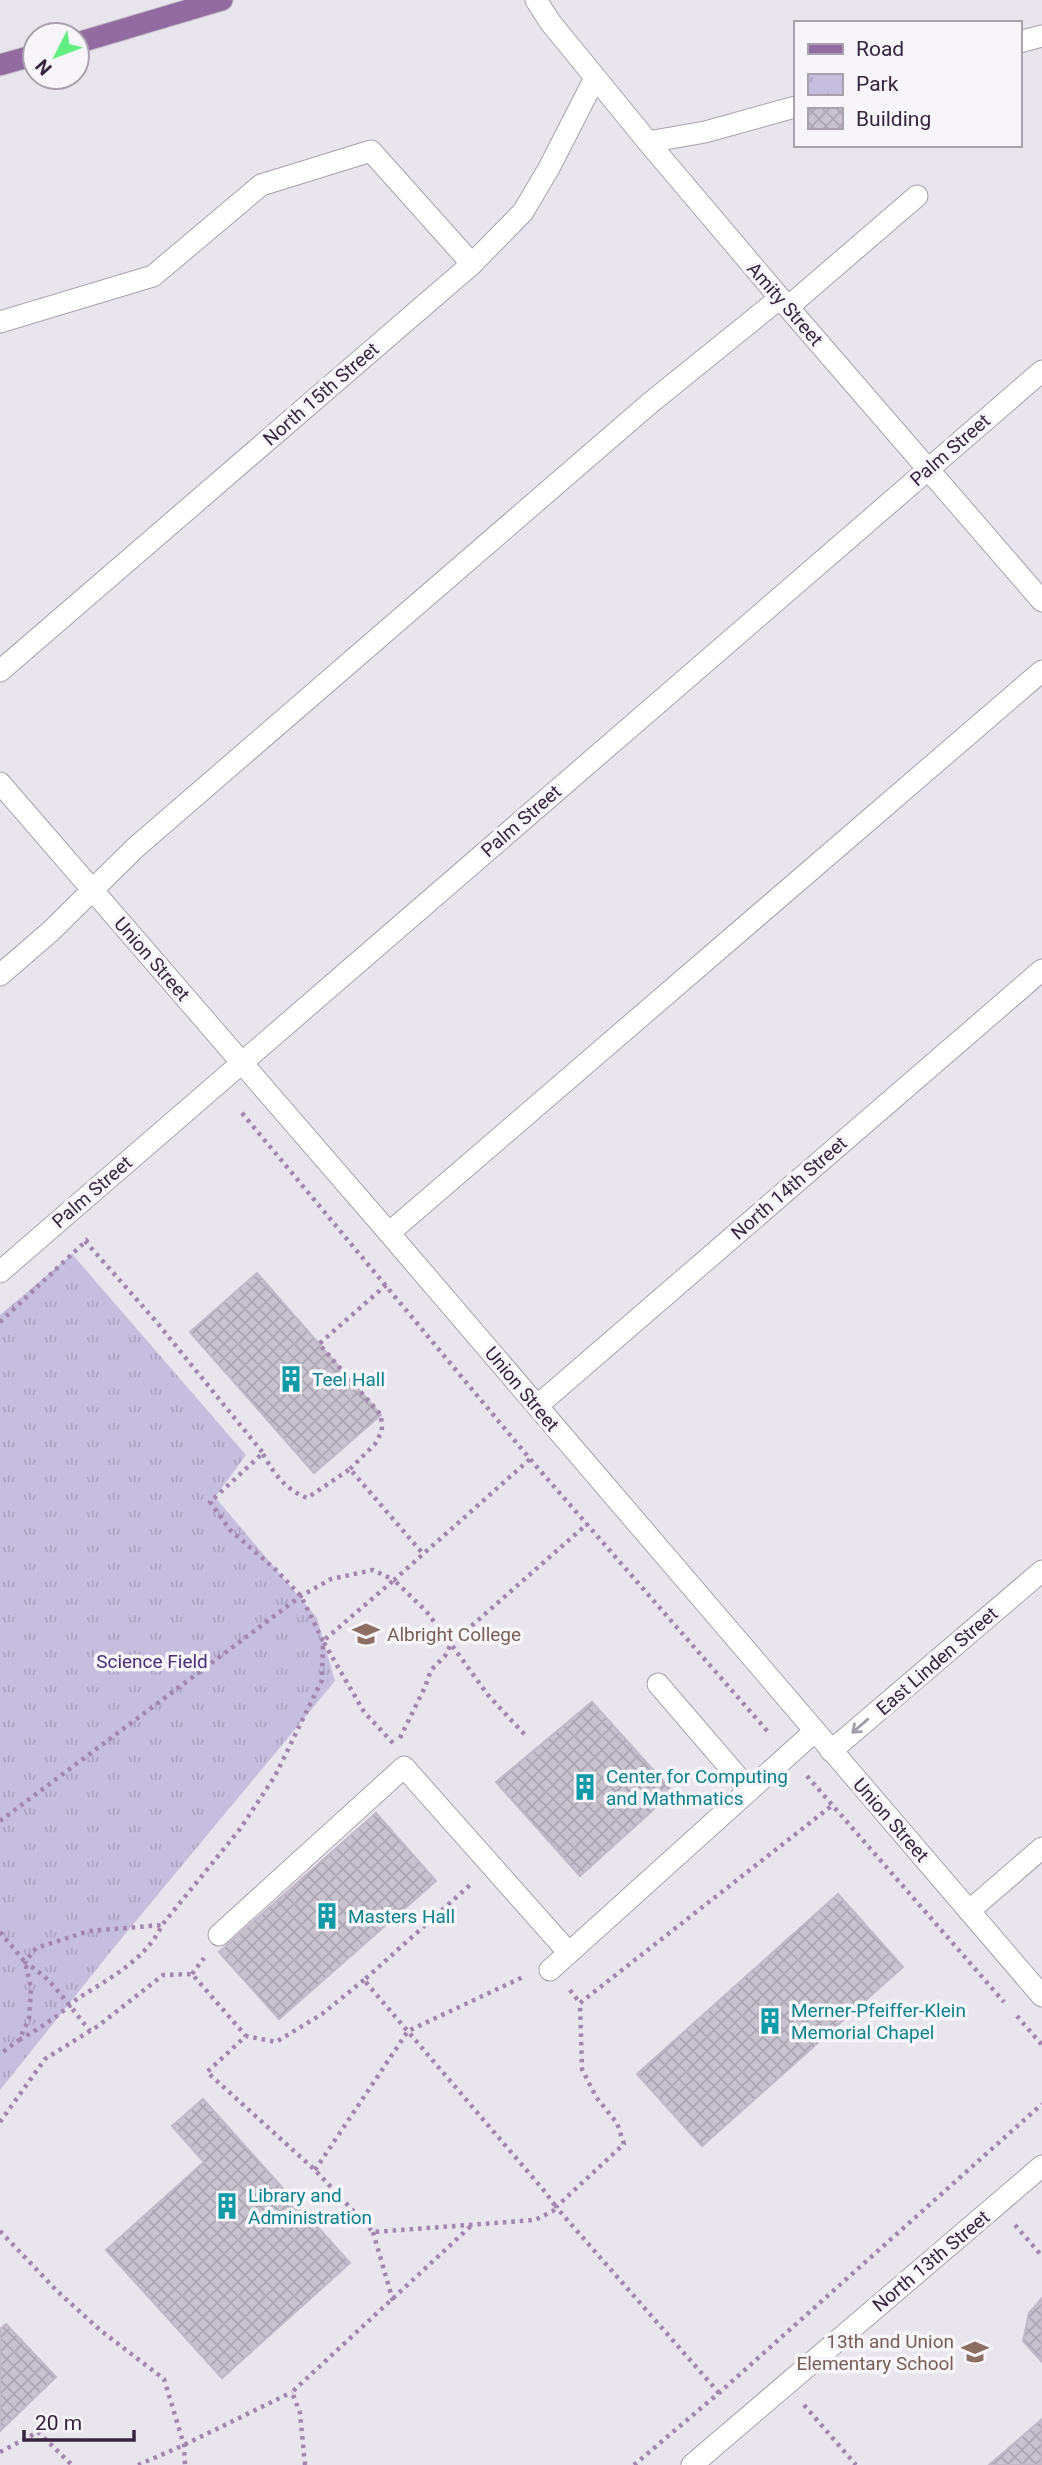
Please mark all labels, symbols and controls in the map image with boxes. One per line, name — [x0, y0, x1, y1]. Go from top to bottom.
north arrow — [21, 21, 91, 91]
legend — [794, 21, 1021, 147]
text: Road — [856, 37, 904, 61]
text: N — [31, 54, 57, 80]
text: Park — [856, 72, 899, 96]
text: Building — [856, 107, 931, 131]
street label: Amity Street — [742, 257, 828, 351]
street label: North 15th Street — [259, 338, 383, 450]
street label: Palm Street — [905, 409, 995, 491]
street label: Palm Street — [476, 780, 566, 862]
street label: Union Street — [109, 912, 195, 1006]
street label: North 14th Street — [727, 1132, 851, 1244]
street label: Palm Street — [47, 1151, 137, 1233]
street label: Union Street — [480, 1342, 564, 1436]
building icon: Teel Hall — [276, 1364, 306, 1394]
place label: Teel Hall — [312, 1368, 385, 1391]
street label: East Linden Street — [872, 1602, 1002, 1720]
school or university icon: Albright College — [351, 1619, 381, 1649]
place label: Albright College — [387, 1623, 521, 1646]
park label: Science Field — [96, 1650, 208, 1673]
one-way arrow — [851, 1718, 869, 1734]
place label: Center for Computing and Mathmatics — [606, 1765, 788, 1810]
building icon: Center for Computing and Mathmatics — [570, 1772, 600, 1802]
street label: Union Street — [848, 1773, 934, 1867]
building icon: Masters Hall — [312, 1901, 342, 1931]
place label: Masters Hall — [348, 1905, 455, 1928]
place label: Merner-Pfeiffer-Klein Memorial Chapel — [791, 1999, 966, 2044]
building icon: Merner-Pfeiffer-Klein Memorial Chapel — [755, 2006, 785, 2036]
place label: Library and Administration — [248, 2184, 372, 2229]
building icon: Library and Administration — [212, 2191, 242, 2221]
street label: North 13th Street — [868, 2205, 994, 2317]
place label: 13th and Union Elementary School — [796, 2330, 954, 2375]
school or university icon: 13th and Union Elementary School — [960, 2337, 990, 2367]
scale bar — [24, 2398, 135, 2442]
text: 20 m — [35, 2411, 82, 2435]

